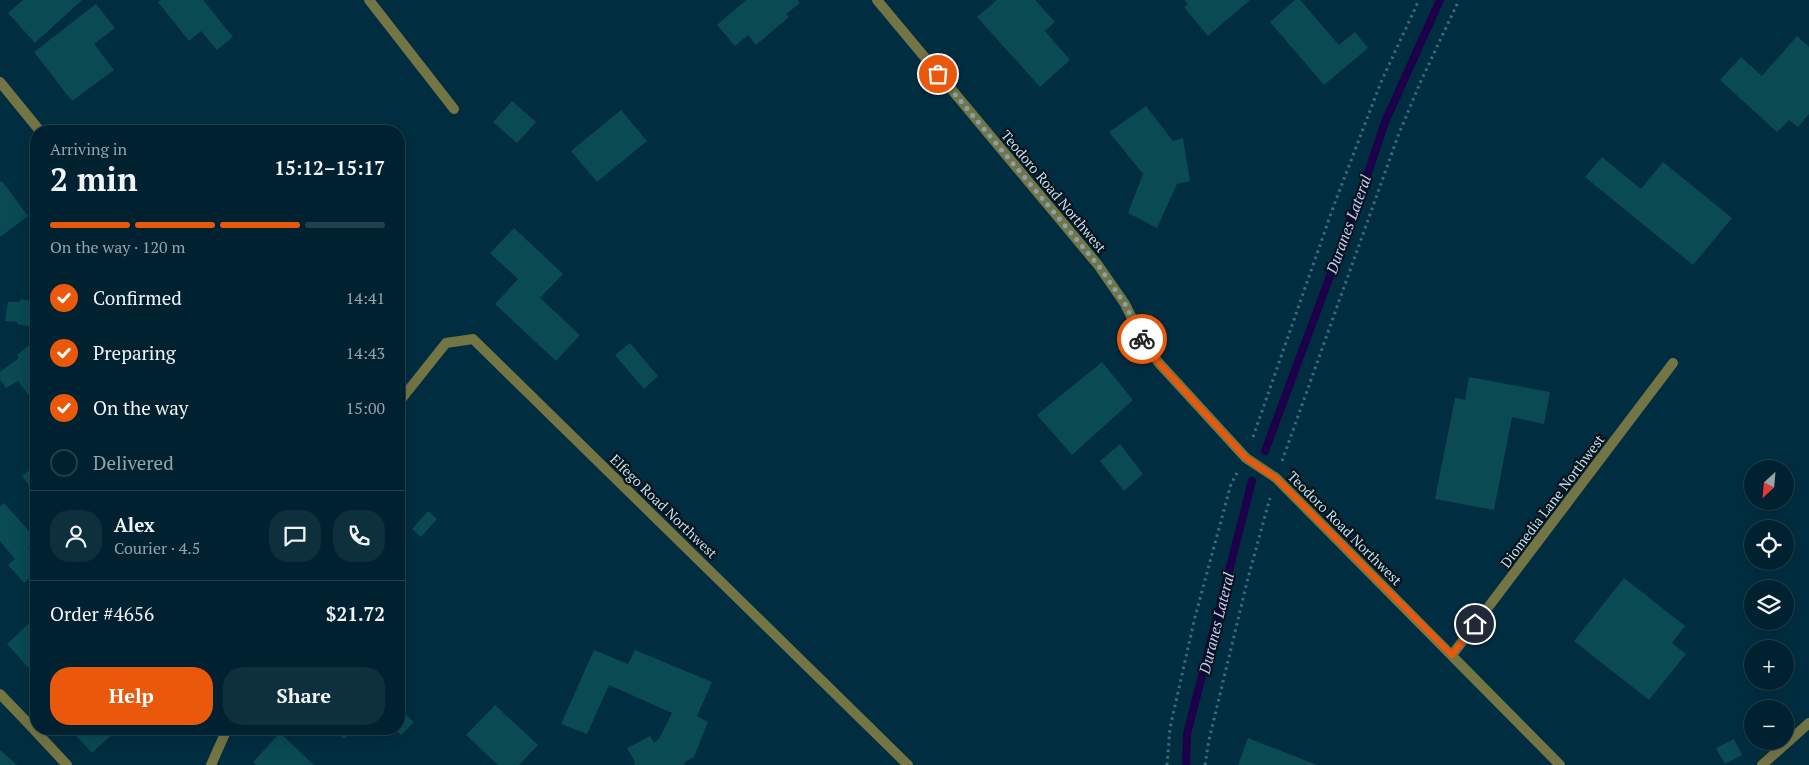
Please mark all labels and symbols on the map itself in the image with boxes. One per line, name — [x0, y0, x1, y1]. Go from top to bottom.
pin — [917, 53, 959, 95]
street label: Teodoro Road Northwest — [997, 126, 1111, 257]
water label: Duranes Lateral — [1321, 171, 1375, 277]
courier — [1117, 314, 1167, 364]
street label: Diomedia Lane Northwest — [1496, 430, 1609, 571]
street label: Elfego Road Northwest — [606, 450, 722, 563]
north arrow — [1744, 460, 1794, 510]
street label: Teodoro Road Northwest — [1284, 467, 1407, 590]
water label: Duranes Lateral — [1194, 569, 1238, 677]
pin — [1454, 603, 1496, 645]

